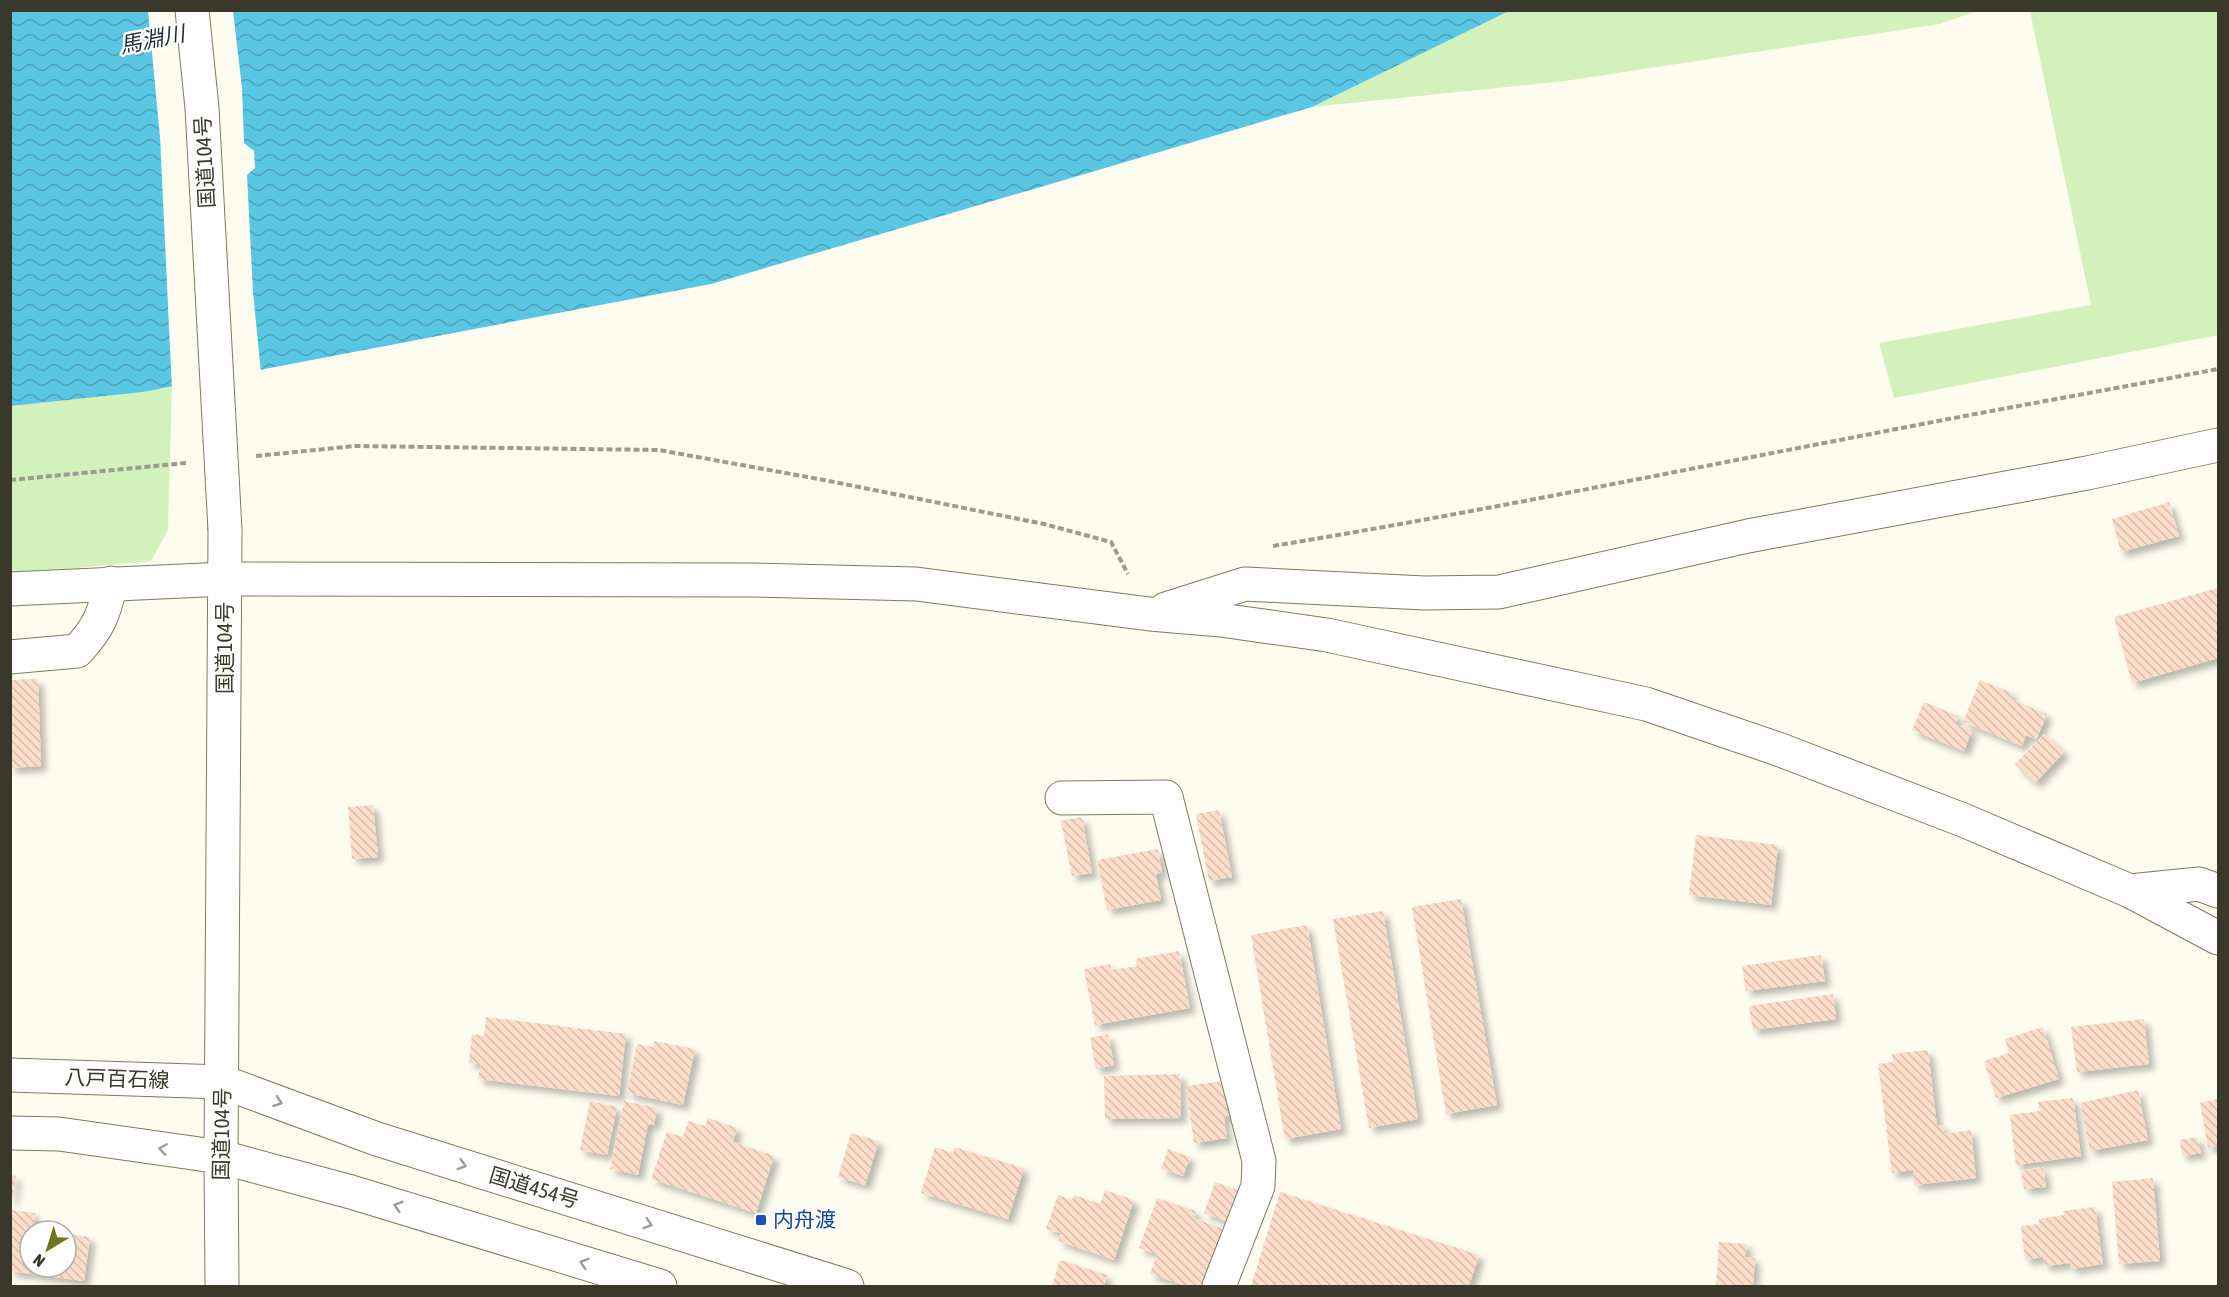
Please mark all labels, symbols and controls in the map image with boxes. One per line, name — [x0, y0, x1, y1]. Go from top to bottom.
water label: 馬淵川 — [117, 20, 189, 58]
street label: 国道104号 — [190, 115, 218, 209]
street label: 国道104号 — [212, 602, 236, 694]
street label: 八戸百石線 — [64, 1064, 170, 1092]
street label: 国道104号 — [208, 1087, 234, 1180]
one-way arrow — [271, 1095, 282, 1107]
one-way arrow — [159, 1143, 168, 1155]
one-way arrow — [456, 1158, 467, 1171]
street label: 国道454号 — [486, 1162, 582, 1212]
one-way arrow — [393, 1201, 404, 1213]
place label: 内舟渡 — [773, 1207, 836, 1231]
marker: 内舟渡 — [754, 1213, 768, 1227]
one-way arrow — [642, 1217, 653, 1229]
north arrow — [18, 1219, 78, 1279]
text: N — [29, 1251, 48, 1271]
one-way arrow — [579, 1258, 590, 1270]

